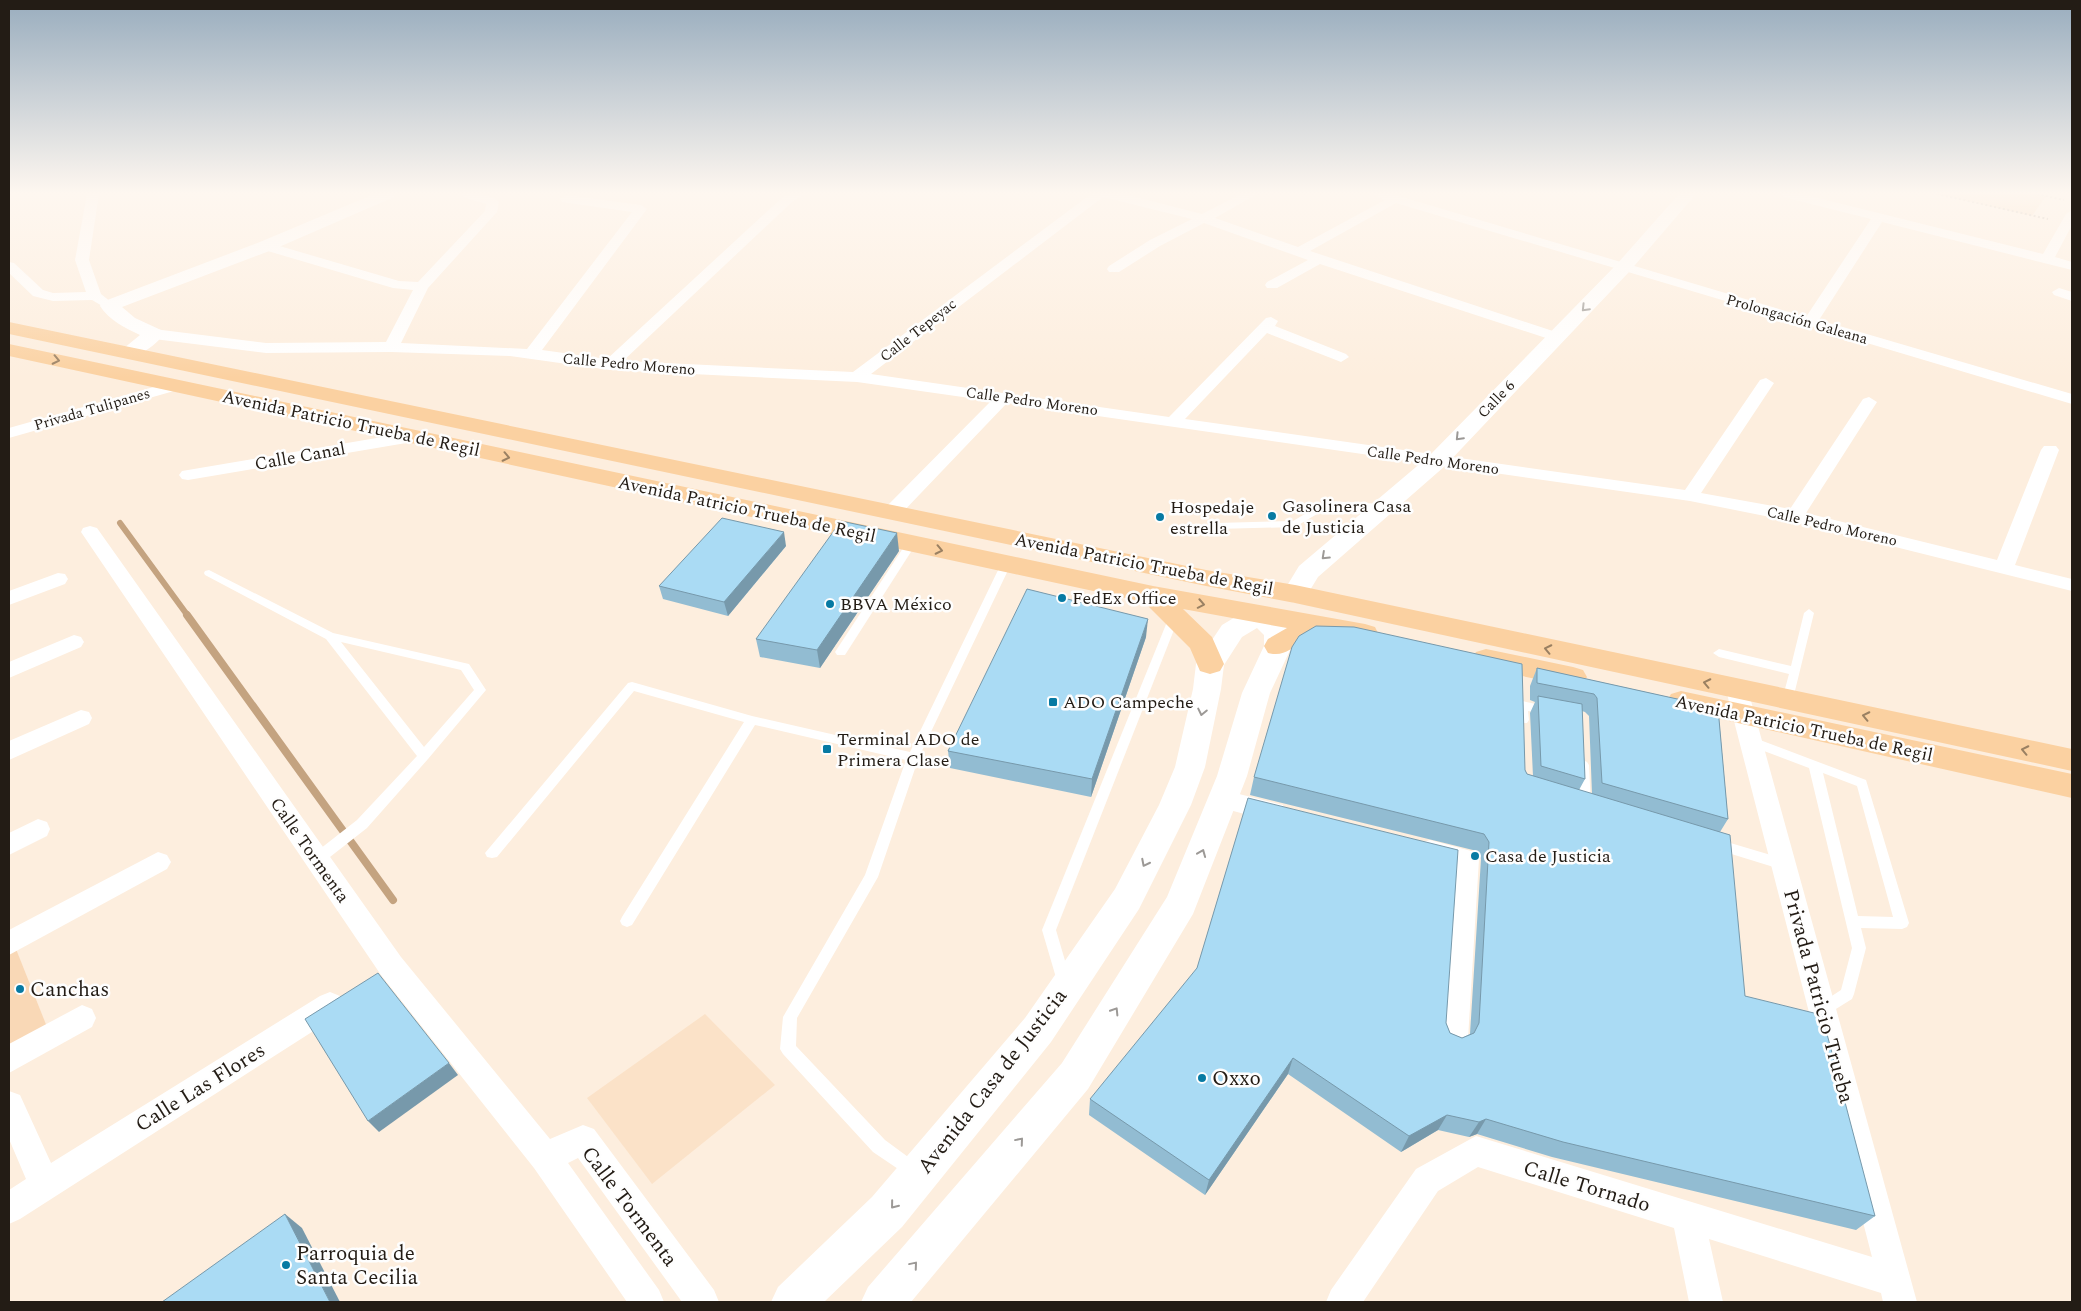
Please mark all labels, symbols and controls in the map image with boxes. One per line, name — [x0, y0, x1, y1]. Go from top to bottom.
street label: Prolongación Galeana — [1723, 288, 1871, 351]
street label: Calle Tepeyac — [875, 293, 962, 368]
one-way arrow — [1582, 302, 1591, 311]
street label: Calle Pedro Moreno — [562, 347, 696, 382]
one-way arrow — [52, 354, 61, 365]
street label: Calle 6 — [1472, 375, 1521, 424]
street label: Calle Pedro Moreno — [964, 381, 1099, 422]
street label: Privada Tulipanes — [31, 382, 153, 437]
street label: Avenida Patricio Trueba de Regil — [220, 383, 482, 464]
one-way arrow — [1456, 432, 1465, 441]
street label: Calle Canal — [253, 435, 348, 478]
street label: Calle Pedro Moreno — [1365, 440, 1500, 481]
one-way arrow — [502, 451, 511, 462]
street label: Avenida Patricio Trueba de Regil — [616, 469, 878, 550]
place label: Gasolinera Casa de Justicia — [1282, 493, 1412, 541]
place label: Hospedaje estrella — [1170, 494, 1254, 542]
street label: Calle Pedro Moreno — [1764, 500, 1899, 553]
marker: Gasolinera Casa de Justicia — [1266, 510, 1278, 522]
marker: Hospedaje estrella — [1154, 511, 1166, 523]
street label: Avenida Patricio Trueba de Regil — [1012, 526, 1276, 603]
one-way arrow — [934, 544, 943, 555]
one-way arrow — [1321, 550, 1330, 559]
place label: FedEx Office — [1072, 585, 1176, 612]
place label: BBVA México — [840, 591, 952, 618]
marker: FedEx Office — [1056, 592, 1068, 604]
marker: BBVA México — [824, 598, 836, 610]
one-way arrow — [1196, 599, 1205, 609]
one-way arrow — [1543, 645, 1552, 655]
one-way arrow — [1702, 678, 1711, 689]
street label: Avenida Patricio Trueba de Regil — [1673, 688, 1935, 769]
place label: ADO Campeche — [1063, 689, 1194, 716]
marker: ADO Campeche — [1047, 696, 1059, 708]
one-way arrow — [1197, 708, 1208, 717]
one-way arrow — [1861, 712, 1870, 722]
place label: Terminal ADO de Primera Clase — [837, 726, 979, 774]
marker: Terminal ADO de Primera Clase — [821, 743, 833, 755]
one-way arrow — [2020, 745, 2029, 756]
street label: Calle Tormenta — [263, 792, 356, 909]
place label: Casa de Justicia — [1485, 843, 1611, 870]
one-way arrow — [1195, 849, 1206, 858]
marker: Casa de Justicia — [1469, 850, 1481, 862]
one-way arrow — [1141, 858, 1151, 867]
street label: Privada Patricio Trueba — [1774, 886, 1862, 1108]
place label: Canchas — [30, 974, 109, 1006]
street label: Avenida Casa de Justicia — [910, 981, 1076, 1181]
marker: Canchas — [14, 983, 26, 995]
one-way arrow — [1109, 1007, 1119, 1016]
street label: Calle Las Flores — [129, 1035, 272, 1141]
place label: Oxxo — [1212, 1063, 1261, 1095]
marker: Oxxo — [1196, 1072, 1208, 1084]
one-way arrow — [1014, 1138, 1022, 1147]
street label: Calle Tormenta — [573, 1139, 686, 1274]
street label: Calle Tornado — [1519, 1152, 1654, 1221]
one-way arrow — [890, 1199, 899, 1208]
place label: Parroquia de Santa Cecilia — [296, 1238, 419, 1294]
marker: Parroquia de Santa Cecilia — [280, 1259, 292, 1271]
one-way arrow — [909, 1262, 917, 1271]

